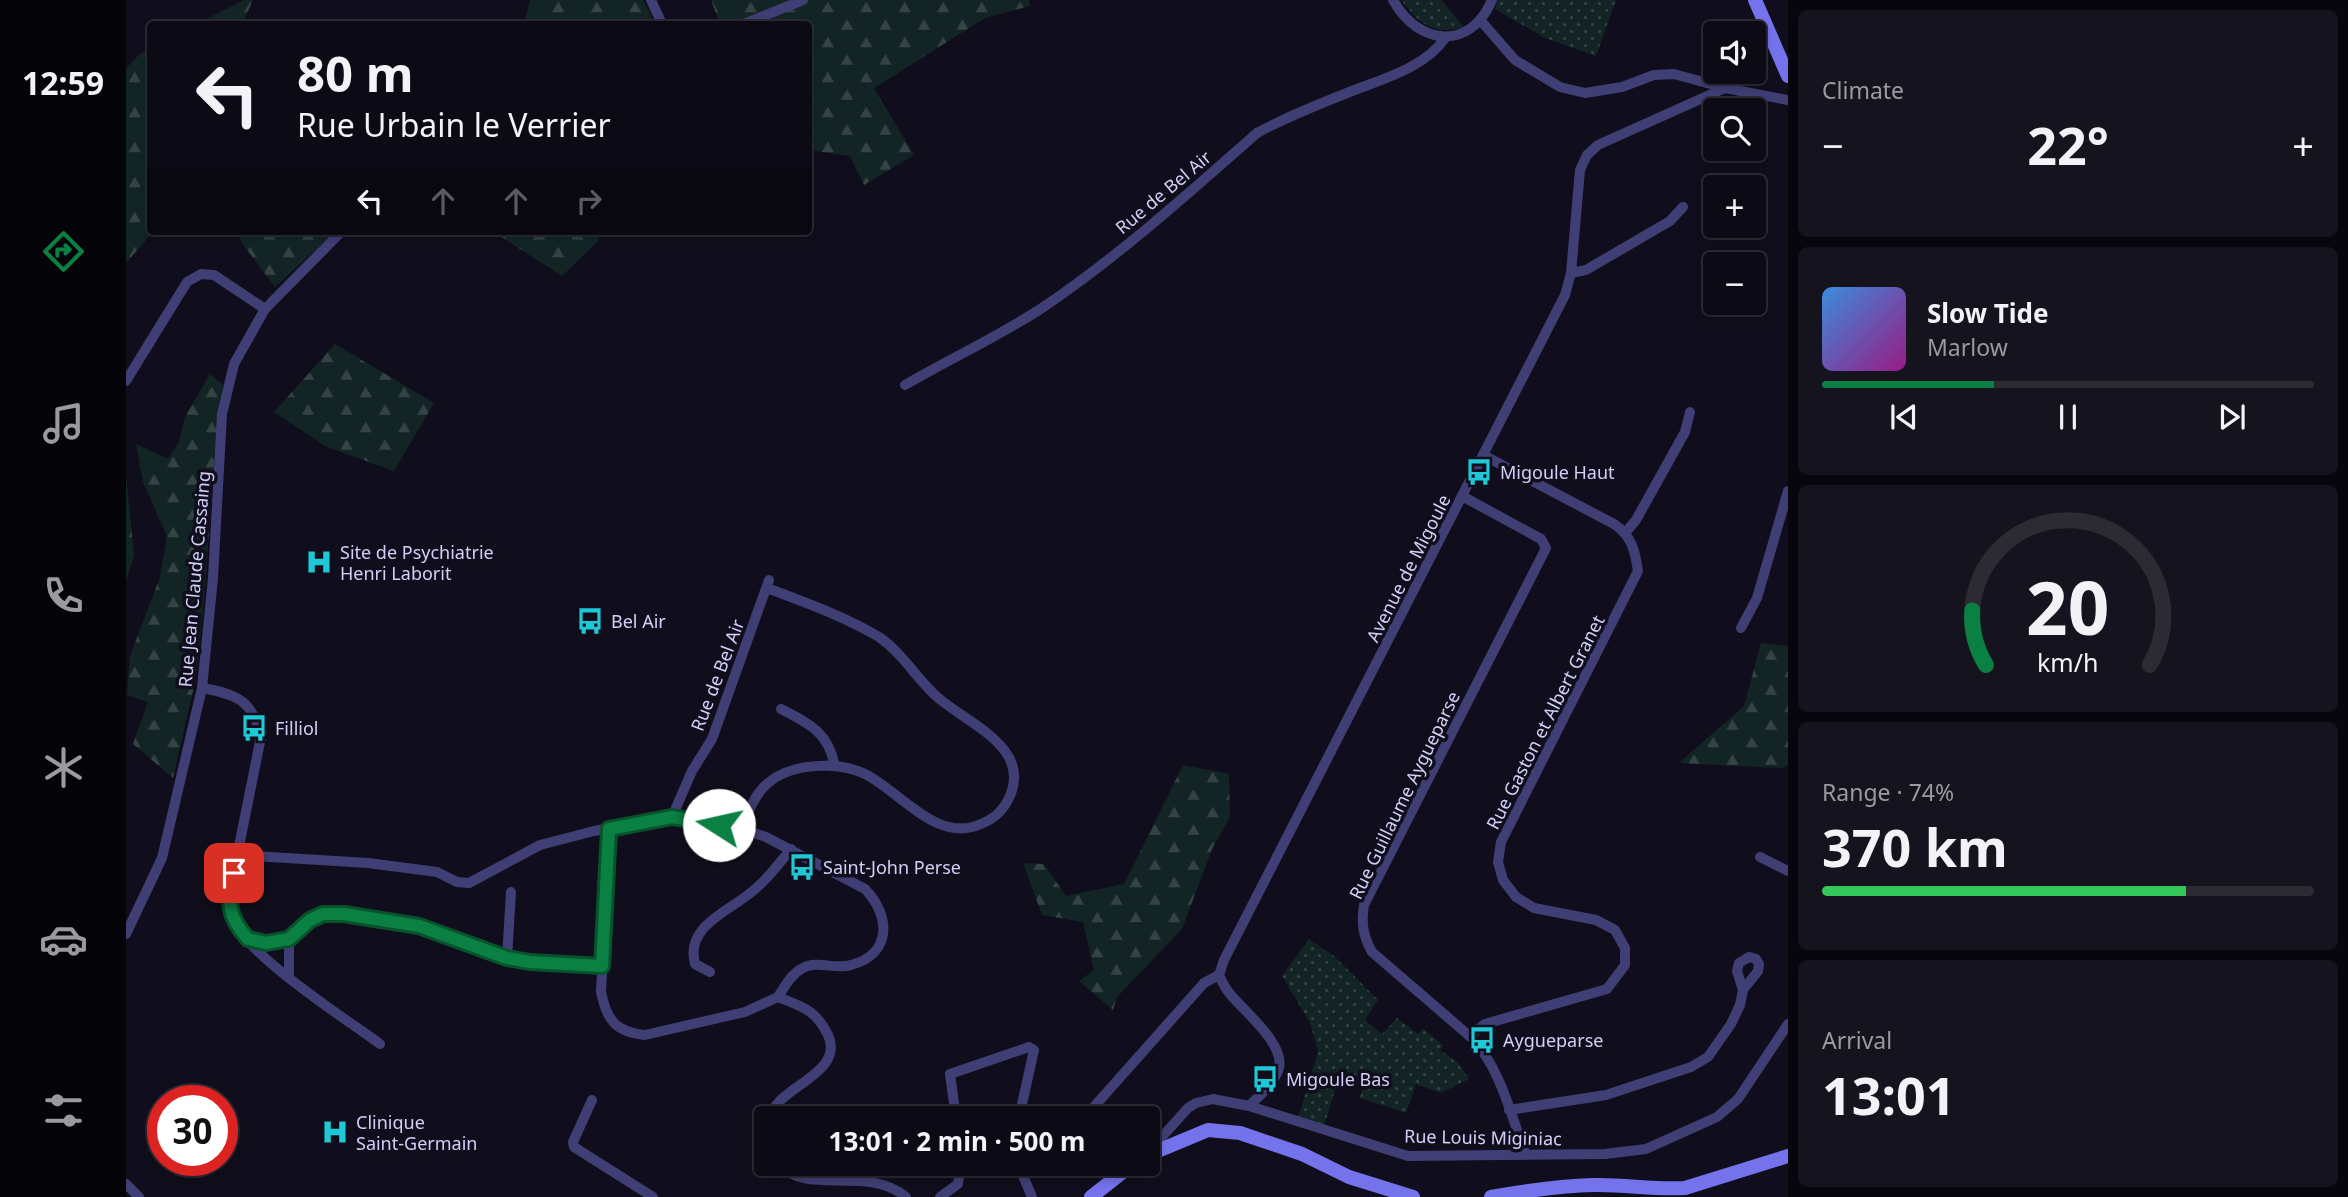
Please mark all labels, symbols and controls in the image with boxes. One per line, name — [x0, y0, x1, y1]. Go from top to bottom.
map controls — [1703, 21, 1766, 315]
button: sound — [1703, 21, 1766, 84]
text: 80 m — [297, 40, 414, 106]
icon: left — [182, 49, 273, 140]
text: 12:59 — [22, 61, 104, 104]
text: Climate — [1822, 74, 1904, 106]
button: search — [1703, 98, 1766, 161]
text: Rue Urbain le Verrier — [297, 103, 611, 146]
text: 22° — [2027, 109, 2109, 180]
text: − — [1822, 119, 1844, 171]
text: + — [2292, 119, 2314, 171]
street label: Rue de Bel Air — [1110, 145, 1216, 239]
button: + — [1703, 175, 1766, 238]
icon: left — [351, 182, 389, 220]
icon: ahead — [424, 182, 462, 220]
icon: ahead — [497, 182, 535, 220]
icon: right — [570, 182, 608, 220]
icon: directions — [39, 227, 88, 276]
button: − — [1703, 252, 1766, 315]
text: Slow Tide — [1927, 295, 2049, 331]
text: Marlow — [1927, 331, 2008, 363]
icon: previous — [1885, 398, 1923, 436]
icon: pause — [2049, 398, 2087, 436]
icon: next — [2213, 398, 2251, 436]
icon: music — [39, 399, 88, 448]
bus stop icon: Migoule Haut — [1464, 457, 1494, 487]
place label: Migoule Haut — [1500, 460, 1615, 484]
street label: Rue Jean Claude Cassaing — [173, 470, 215, 688]
street label: Avenue de Migoule — [1360, 490, 1456, 646]
place label: Site de Psychiatrie Henri Laborit — [340, 540, 494, 585]
hospital icon: Site de Psychiatrie Henri Laborit — [304, 547, 334, 577]
text: 20 — [2026, 557, 2110, 656]
icon: phone — [39, 571, 88, 620]
bus stop icon: Bel Air — [575, 606, 605, 636]
place label: Bel Air — [611, 609, 666, 633]
street label: Rue Gaston et Albert Granet — [1480, 610, 1610, 833]
street label: Rue de Bel Air — [685, 615, 750, 734]
text: km/h — [2037, 644, 2099, 678]
street label: Rue Guillaume Aygueparse — [1343, 687, 1465, 903]
bus stop icon: Filliol — [239, 713, 269, 743]
place label: Filliol — [275, 716, 318, 740]
icon: climate — [39, 743, 88, 792]
text: Range · 74% — [1822, 776, 1954, 808]
position arrow — [682, 788, 756, 862]
text: 370 km — [1822, 811, 2008, 882]
pin — [204, 843, 264, 903]
bus stop icon: Saint-John Perse — [787, 852, 817, 882]
icon: arrive — [215, 854, 253, 892]
place label: Saint-John Perse — [823, 855, 961, 879]
icon: car — [39, 915, 88, 964]
text: Arrival — [1822, 1024, 1892, 1056]
bus stop icon: Aygueparse — [1467, 1025, 1497, 1055]
place label: Aygueparse — [1503, 1028, 1603, 1052]
text: 13:01 — [1822, 1059, 1956, 1130]
bus stop icon: Migoule Bas — [1250, 1064, 1280, 1094]
place label: Migoule Bas — [1286, 1067, 1390, 1091]
speed limit sign: 30 — [147, 1085, 238, 1176]
icon: filters — [39, 1086, 88, 1135]
place label: Clinique Saint-Germain — [356, 1110, 477, 1155]
hospital icon: Clinique Saint-Germain — [320, 1117, 350, 1147]
text: 13:01 · 2 min · 500 m — [829, 1123, 1085, 1159]
street label: Rue Louis Miginiac — [1404, 1124, 1562, 1150]

